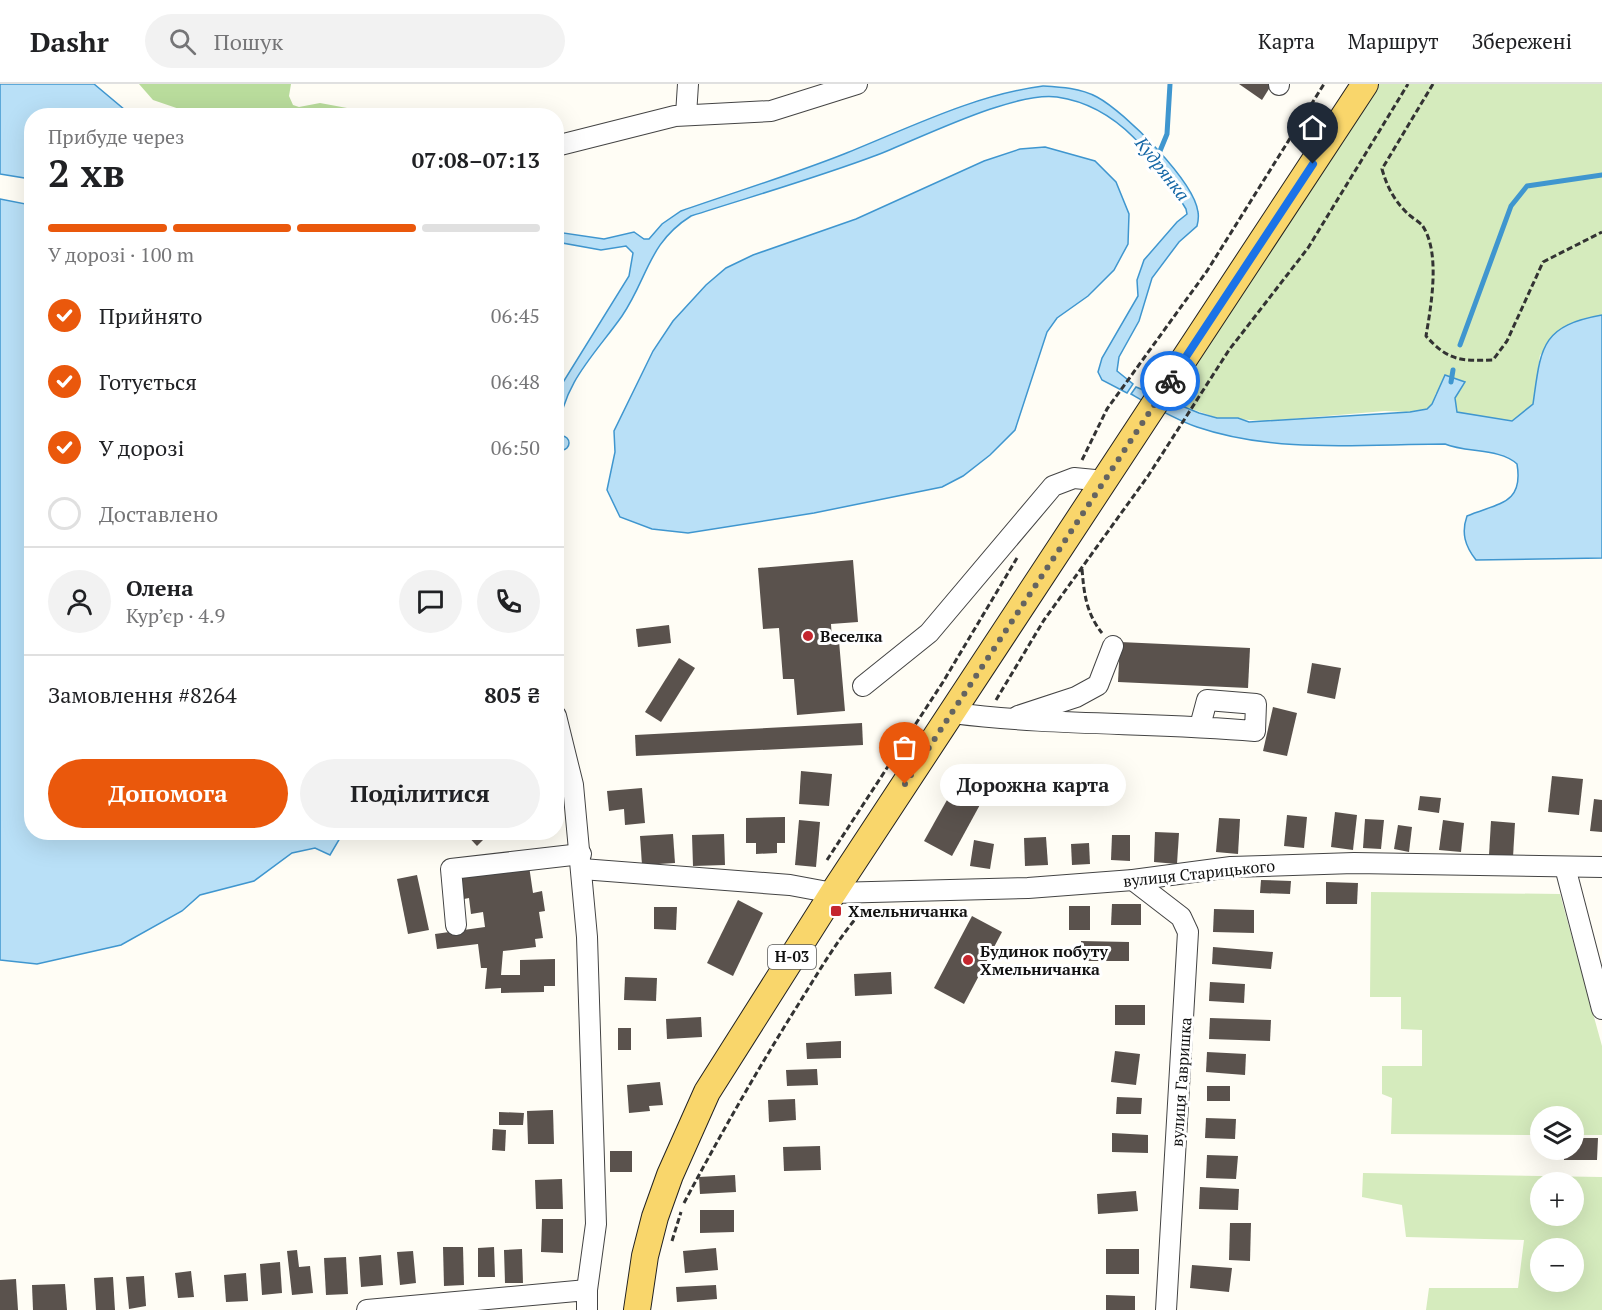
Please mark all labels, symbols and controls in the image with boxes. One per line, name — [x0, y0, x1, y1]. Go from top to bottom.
search box — [145, 14, 565, 68]
text: Dashr — [30, 23, 109, 60]
icon: search — [166, 25, 199, 58]
text: Пошук — [214, 27, 283, 56]
text: Карта — [1258, 27, 1315, 55]
text: Маршрут — [1348, 27, 1439, 55]
text: Збережені — [1472, 27, 1572, 55]
pin — [1287, 102, 1338, 164]
icon: home — [1296, 111, 1329, 144]
text: Прибуде через — [48, 123, 185, 150]
water label: Кудрянка — [1130, 131, 1195, 205]
text: 07:08–07:13 — [412, 145, 540, 174]
text: 2 хв — [48, 146, 125, 198]
text: У дорозі · 100 m — [48, 241, 194, 268]
icon: check — [48, 299, 81, 332]
text: Прийнято — [99, 301, 202, 330]
text: 06:45 — [491, 302, 540, 329]
courier — [1140, 351, 1200, 411]
icon: check — [48, 365, 81, 398]
icon: bike — [1154, 365, 1187, 398]
text: Готується — [99, 367, 197, 396]
text: 06:48 — [491, 368, 540, 395]
icon: check — [48, 431, 81, 464]
text: У дорозі — [99, 433, 184, 462]
text: 06:50 — [491, 434, 540, 461]
text: Доставлено — [99, 499, 218, 528]
button: person — [48, 570, 111, 633]
button: chat — [399, 570, 462, 633]
button: phone — [477, 570, 540, 633]
text: Олена — [126, 573, 193, 602]
text: Кур’єр · 4.9 — [126, 602, 225, 629]
place label: Веселка — [820, 625, 883, 647]
marker: Веселка — [801, 629, 815, 643]
text: Замовлення #8264 — [48, 680, 237, 709]
text: 805 ₴ — [484, 680, 540, 709]
pin — [879, 722, 930, 784]
icon: bag — [888, 731, 921, 764]
button: Допомога — [48, 759, 288, 828]
button: Поділитися — [300, 759, 540, 828]
callout: Дорожна карта — [941, 763, 1127, 805]
text: Дорожна карта — [957, 771, 1109, 798]
street label: вулиця Старицького — [1122, 854, 1276, 892]
place label: Хмельничанка — [848, 900, 968, 922]
marker: Хмельничанка — [829, 904, 843, 918]
place label: Будинок побуту Хмельничанка — [980, 940, 1109, 980]
road number: Н-03 — [768, 945, 816, 969]
marker: Будинок побуту Хмельничанка — [961, 953, 975, 967]
street label: вулиця Гавришка — [1165, 1016, 1197, 1148]
map controls — [1530, 1106, 1584, 1292]
button: layers — [1530, 1106, 1584, 1160]
button: + — [1530, 1172, 1584, 1226]
button: − — [1530, 1238, 1584, 1292]

